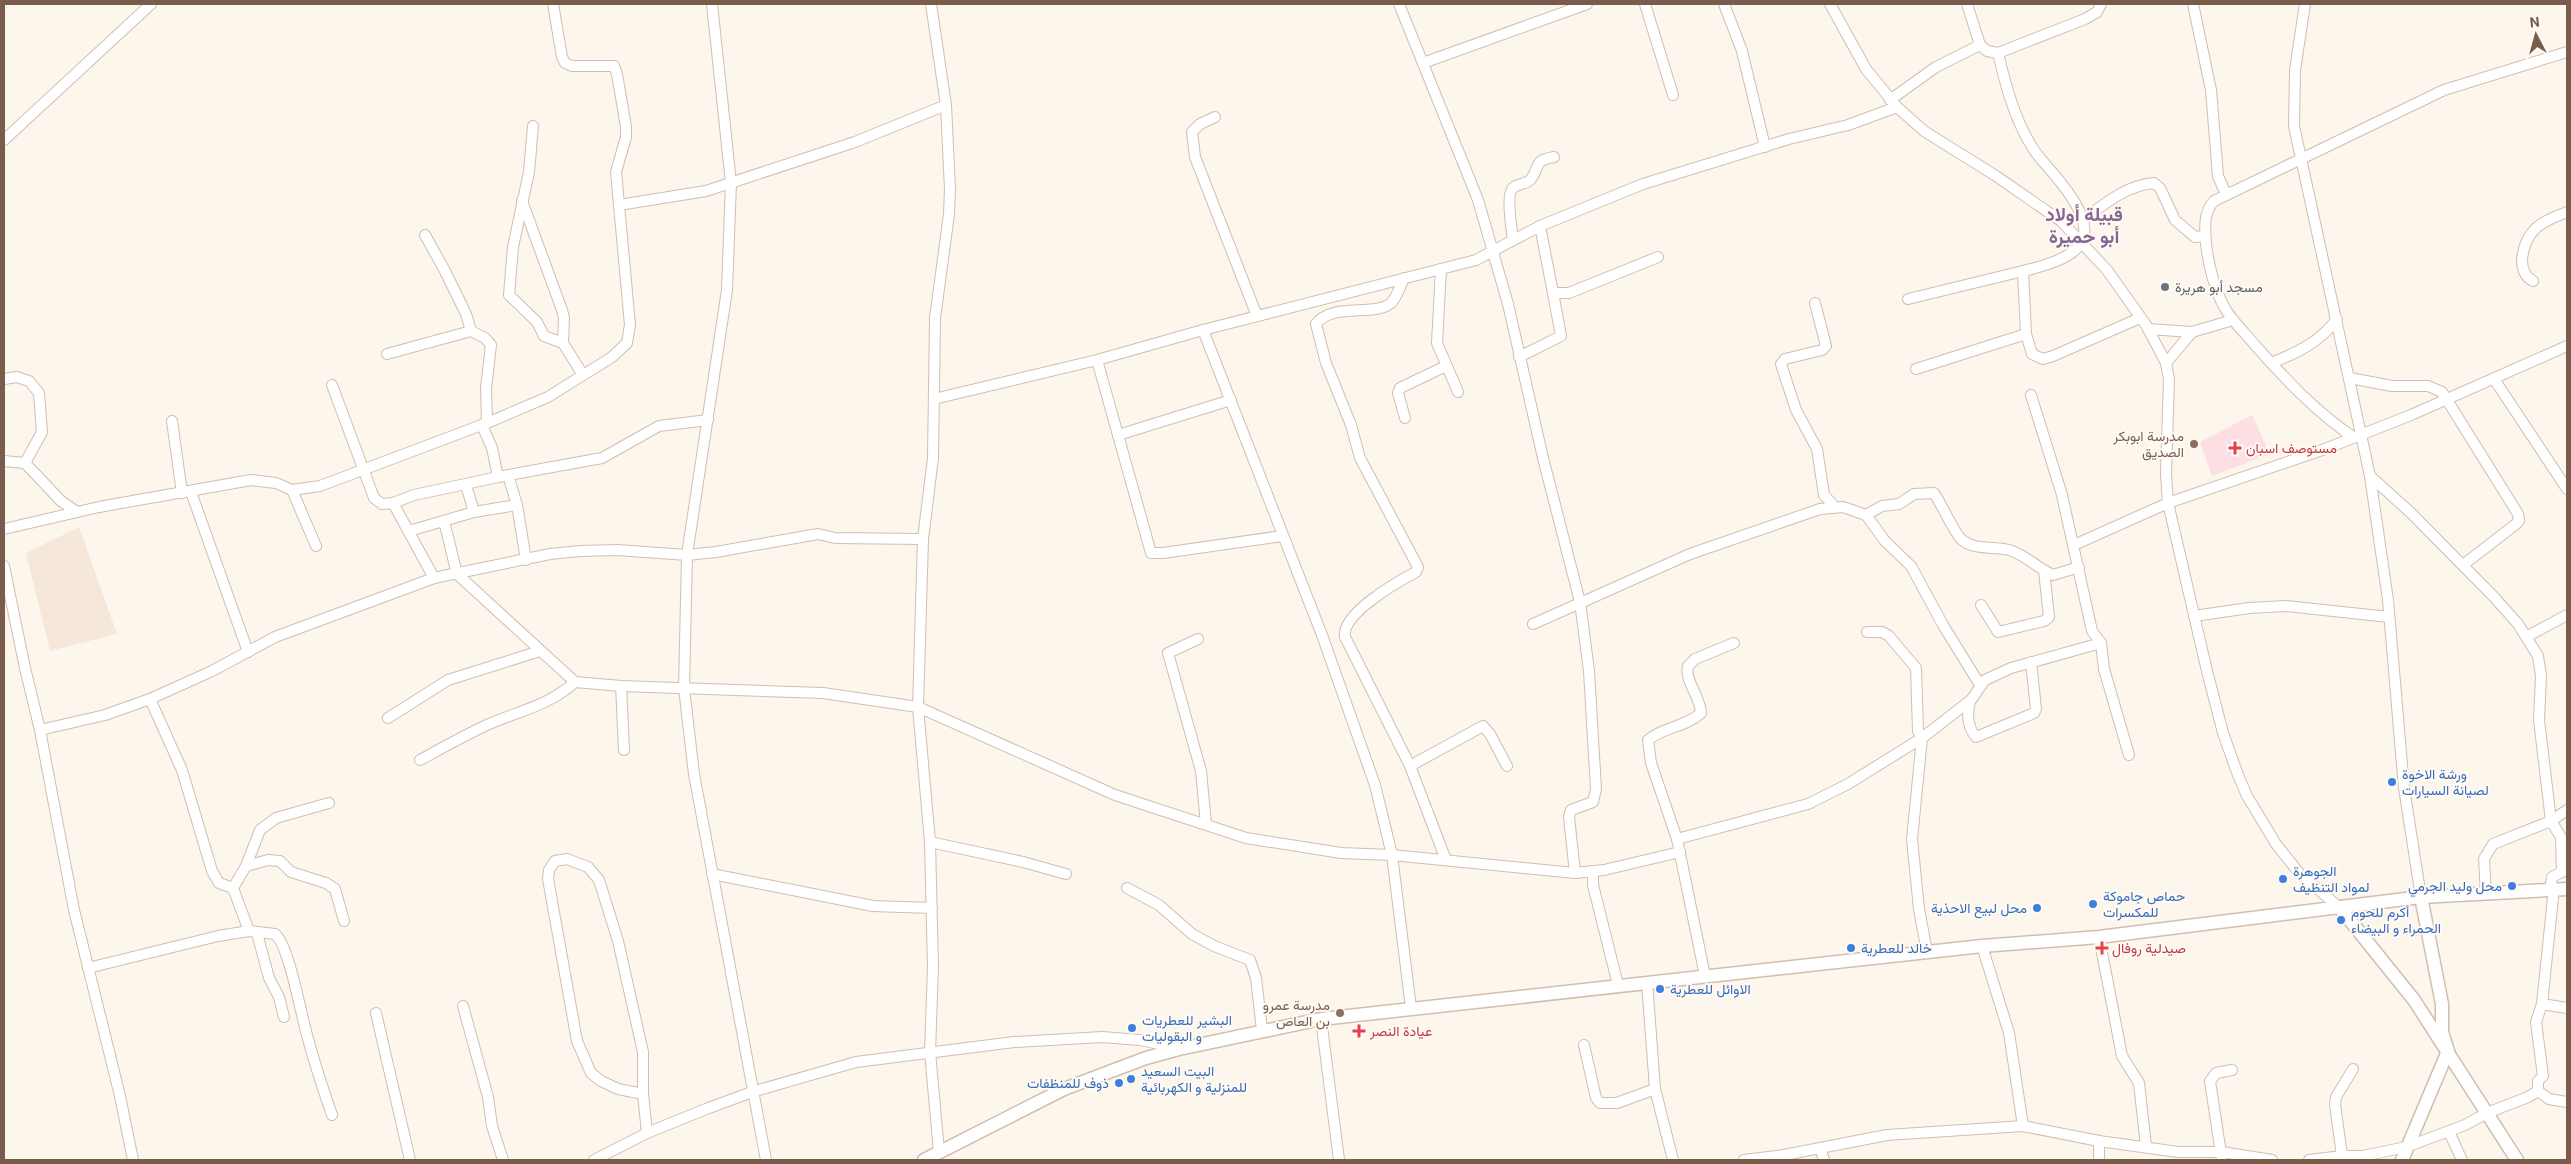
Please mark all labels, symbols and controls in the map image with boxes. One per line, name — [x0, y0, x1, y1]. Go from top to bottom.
north arrow — [2511, 10, 2561, 60]
text: N — [2529, 14, 2540, 31]
district label: قبيلة أولاد أبو حميرة — [2045, 203, 2123, 249]
place label: مسجد أبو هريرة — [2175, 279, 2263, 296]
marker: مسجد أبو هريرة — [2159, 281, 2171, 293]
place label: مدرسة ابوبكر الصديق — [2112, 428, 2184, 461]
marker: مدرسة ابوبكر الصديق — [2188, 438, 2200, 450]
place label: مستوصف اسبان — [2246, 440, 2337, 457]
marker: مستوصف اسبان — [2228, 441, 2242, 455]
place label: ورشة الاخوة لصيانة السيارات — [2402, 766, 2489, 799]
marker: ورشة الاخوة لصيانة السيارات — [2386, 776, 2398, 788]
place label: الجوهرة لمواد التنظيف — [2293, 863, 2370, 896]
marker: الجوهرة لمواد التنظيف — [2277, 873, 2289, 885]
place label: محل وليد الجرمي — [2408, 878, 2502, 898]
marker: محل وليد الجرمي — [2506, 880, 2518, 892]
place label: حماص جاموكة للمكسرات — [2103, 888, 2185, 921]
marker: حماص جاموكة للمكسرات — [2087, 898, 2099, 910]
place label: محل لبيع الاحذية — [1931, 900, 2027, 919]
marker: محل لبيع الاحذية — [2031, 902, 2043, 914]
place label: أكرم للحوم الحمراء و البيضاء — [2351, 904, 2441, 937]
marker: أكرم للحوم الحمراء و البيضاء — [2335, 914, 2347, 926]
place label: خالد للعطرية — [1861, 940, 1932, 957]
place label: صيدلية روفال — [2112, 940, 2186, 958]
marker: خالد للعطرية — [1845, 942, 1857, 954]
marker: صيدلية روفال — [2096, 942, 2108, 954]
place label: الاوائل للعطرية — [1670, 981, 1751, 998]
marker: الاوائل للعطرية — [1654, 983, 1666, 995]
place label: مدرسة عمرو بن العاص — [1263, 997, 1330, 1030]
marker: مدرسة عمرو بن العاص — [1334, 1007, 1346, 1019]
place label: البشير للعطريات و البقوليات — [1142, 1012, 1232, 1045]
marker: البشير للعطريات و البقوليات — [1126, 1022, 1138, 1034]
place label: عيادة النصر — [1369, 1023, 1432, 1040]
marker: عيادة النصر — [1352, 1024, 1366, 1038]
place label: البيت السعيد للمنزلية و الكهربائية — [1141, 1063, 1247, 1096]
marker: البيت السعيد للمنزلية و الكهربائية — [1125, 1073, 1137, 1085]
place label: ذوف للمنظفات — [1027, 1075, 1109, 1092]
marker: ذوف للمنظفات — [1113, 1077, 1125, 1089]

